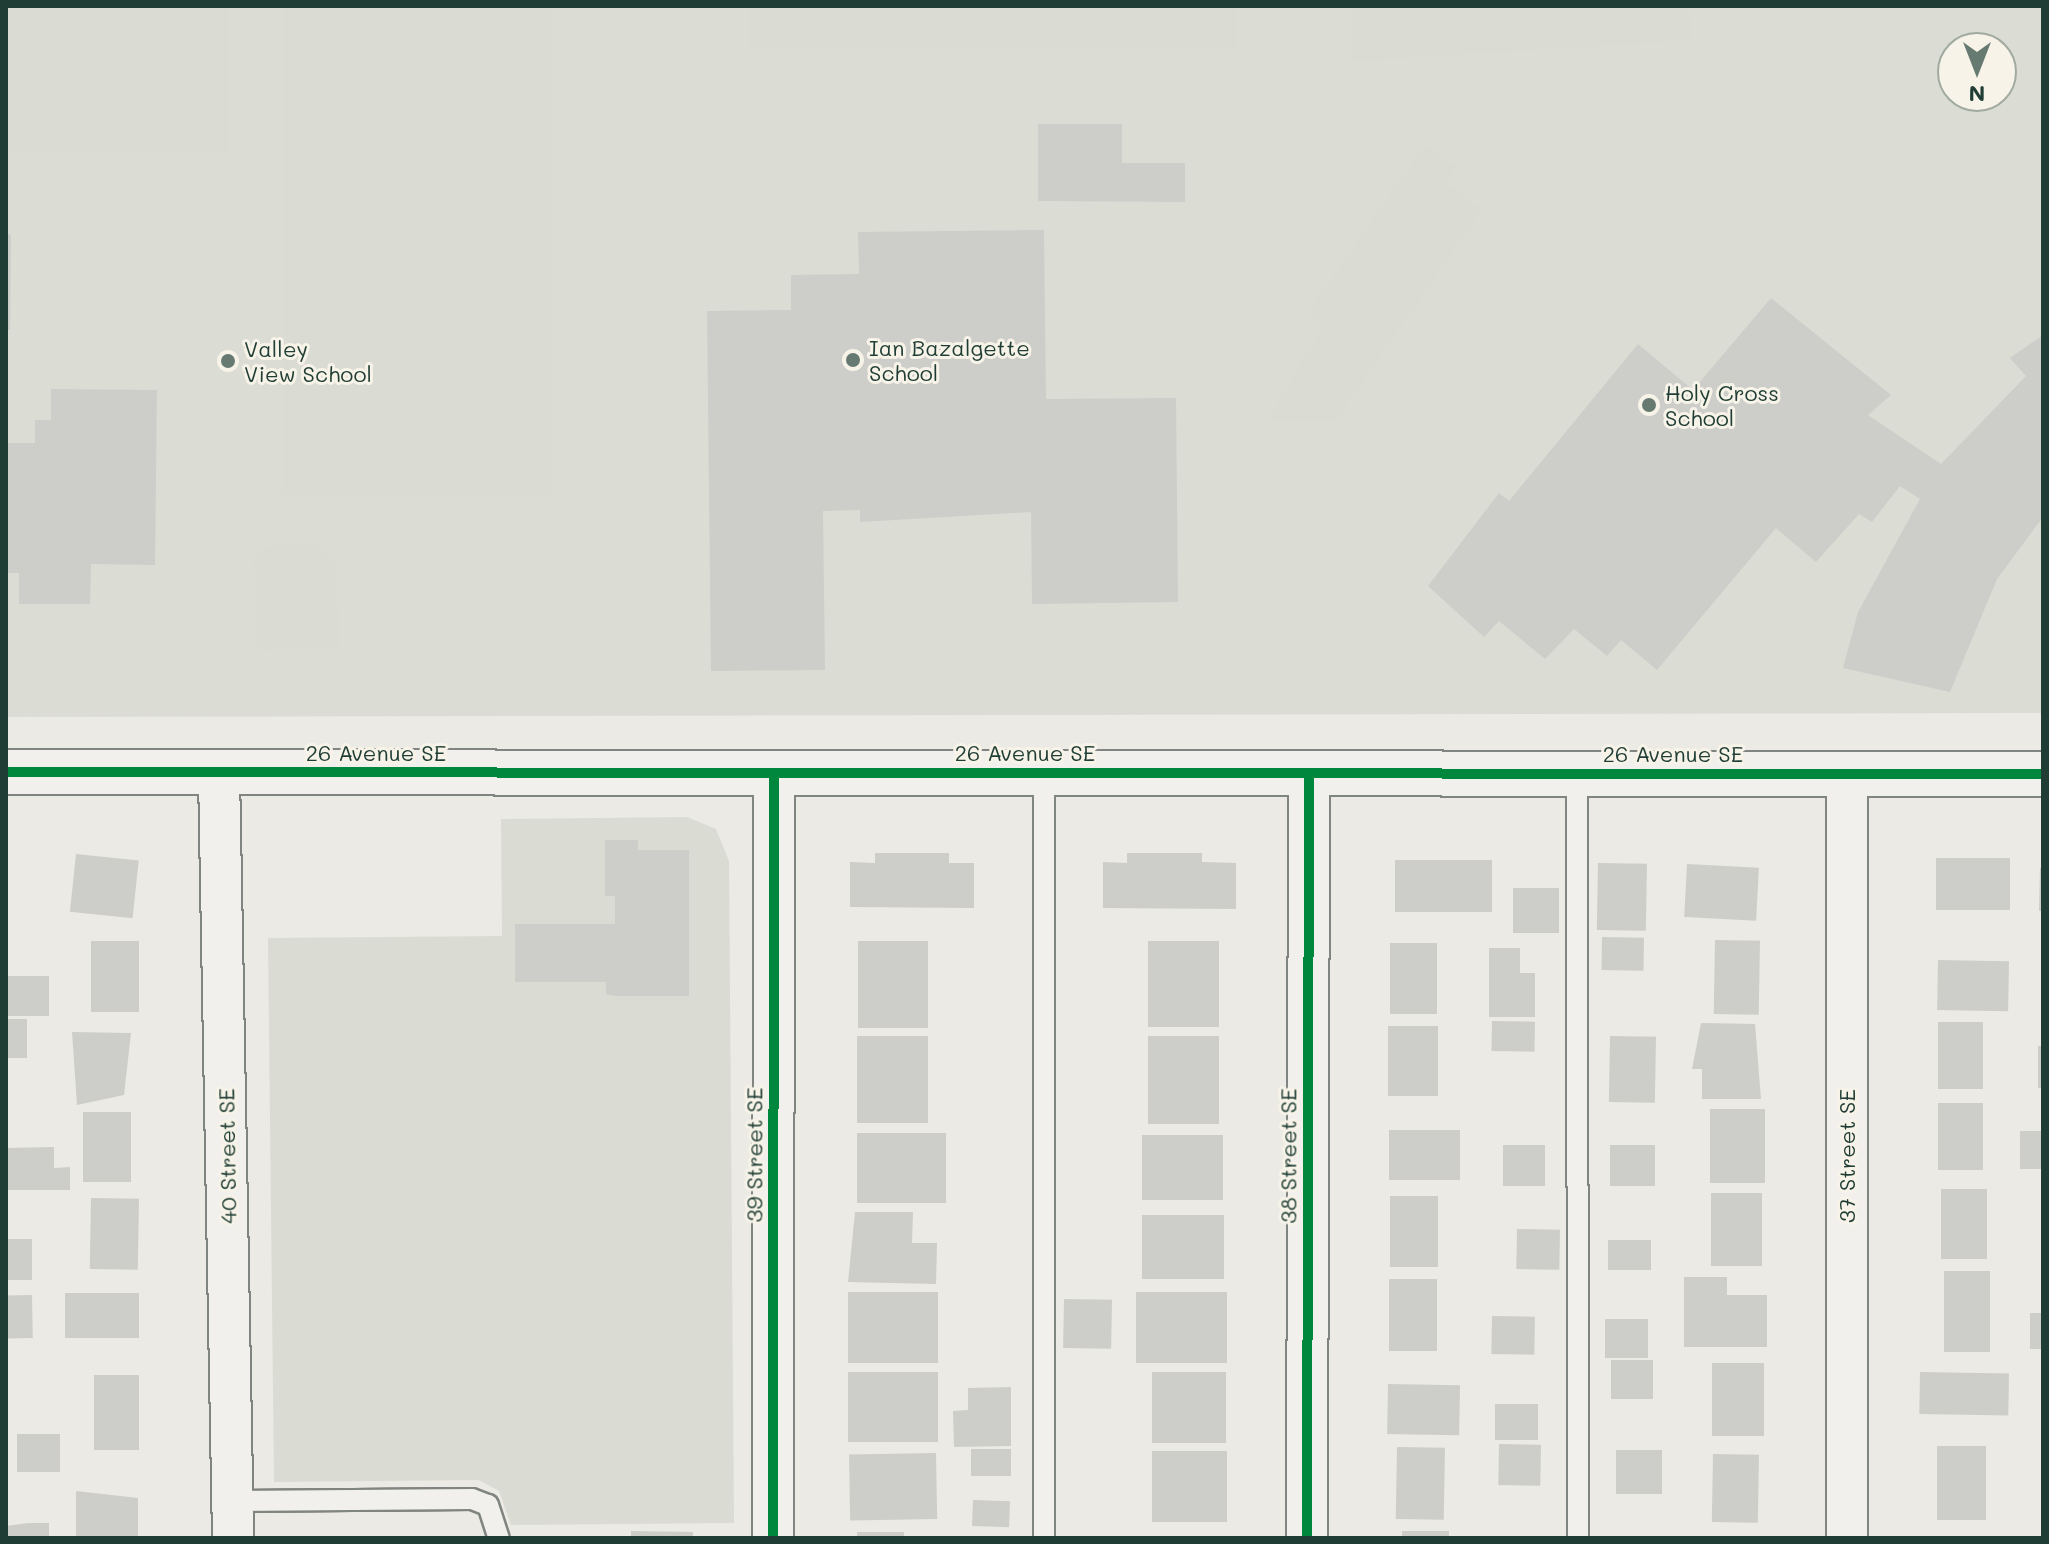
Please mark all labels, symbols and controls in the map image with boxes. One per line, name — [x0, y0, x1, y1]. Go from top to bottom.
north arrow — [1937, 32, 2017, 112]
text: N — [1969, 80, 1985, 109]
place label: Ian Bazalgette School — [869, 334, 1030, 386]
place label: Valley View School — [244, 335, 372, 386]
marker: Ian Bazalgette School — [844, 351, 862, 369]
marker: Valley View School — [219, 352, 237, 370]
place label: Holy Cross School — [1665, 379, 1779, 430]
marker: Holy Cross School — [1640, 396, 1658, 414]
street label: 26 Avenue SE — [306, 740, 446, 766]
street label: 26 Avenue SE — [955, 740, 1095, 766]
street label: 26 Avenue SE — [1603, 741, 1743, 767]
street label: 40 Street SE — [213, 1088, 241, 1224]
street label: 39 Street SE — [741, 1088, 767, 1222]
street label: 38 Street SE — [1275, 1088, 1301, 1224]
street label: 37 Street SE — [1834, 1089, 1860, 1223]

